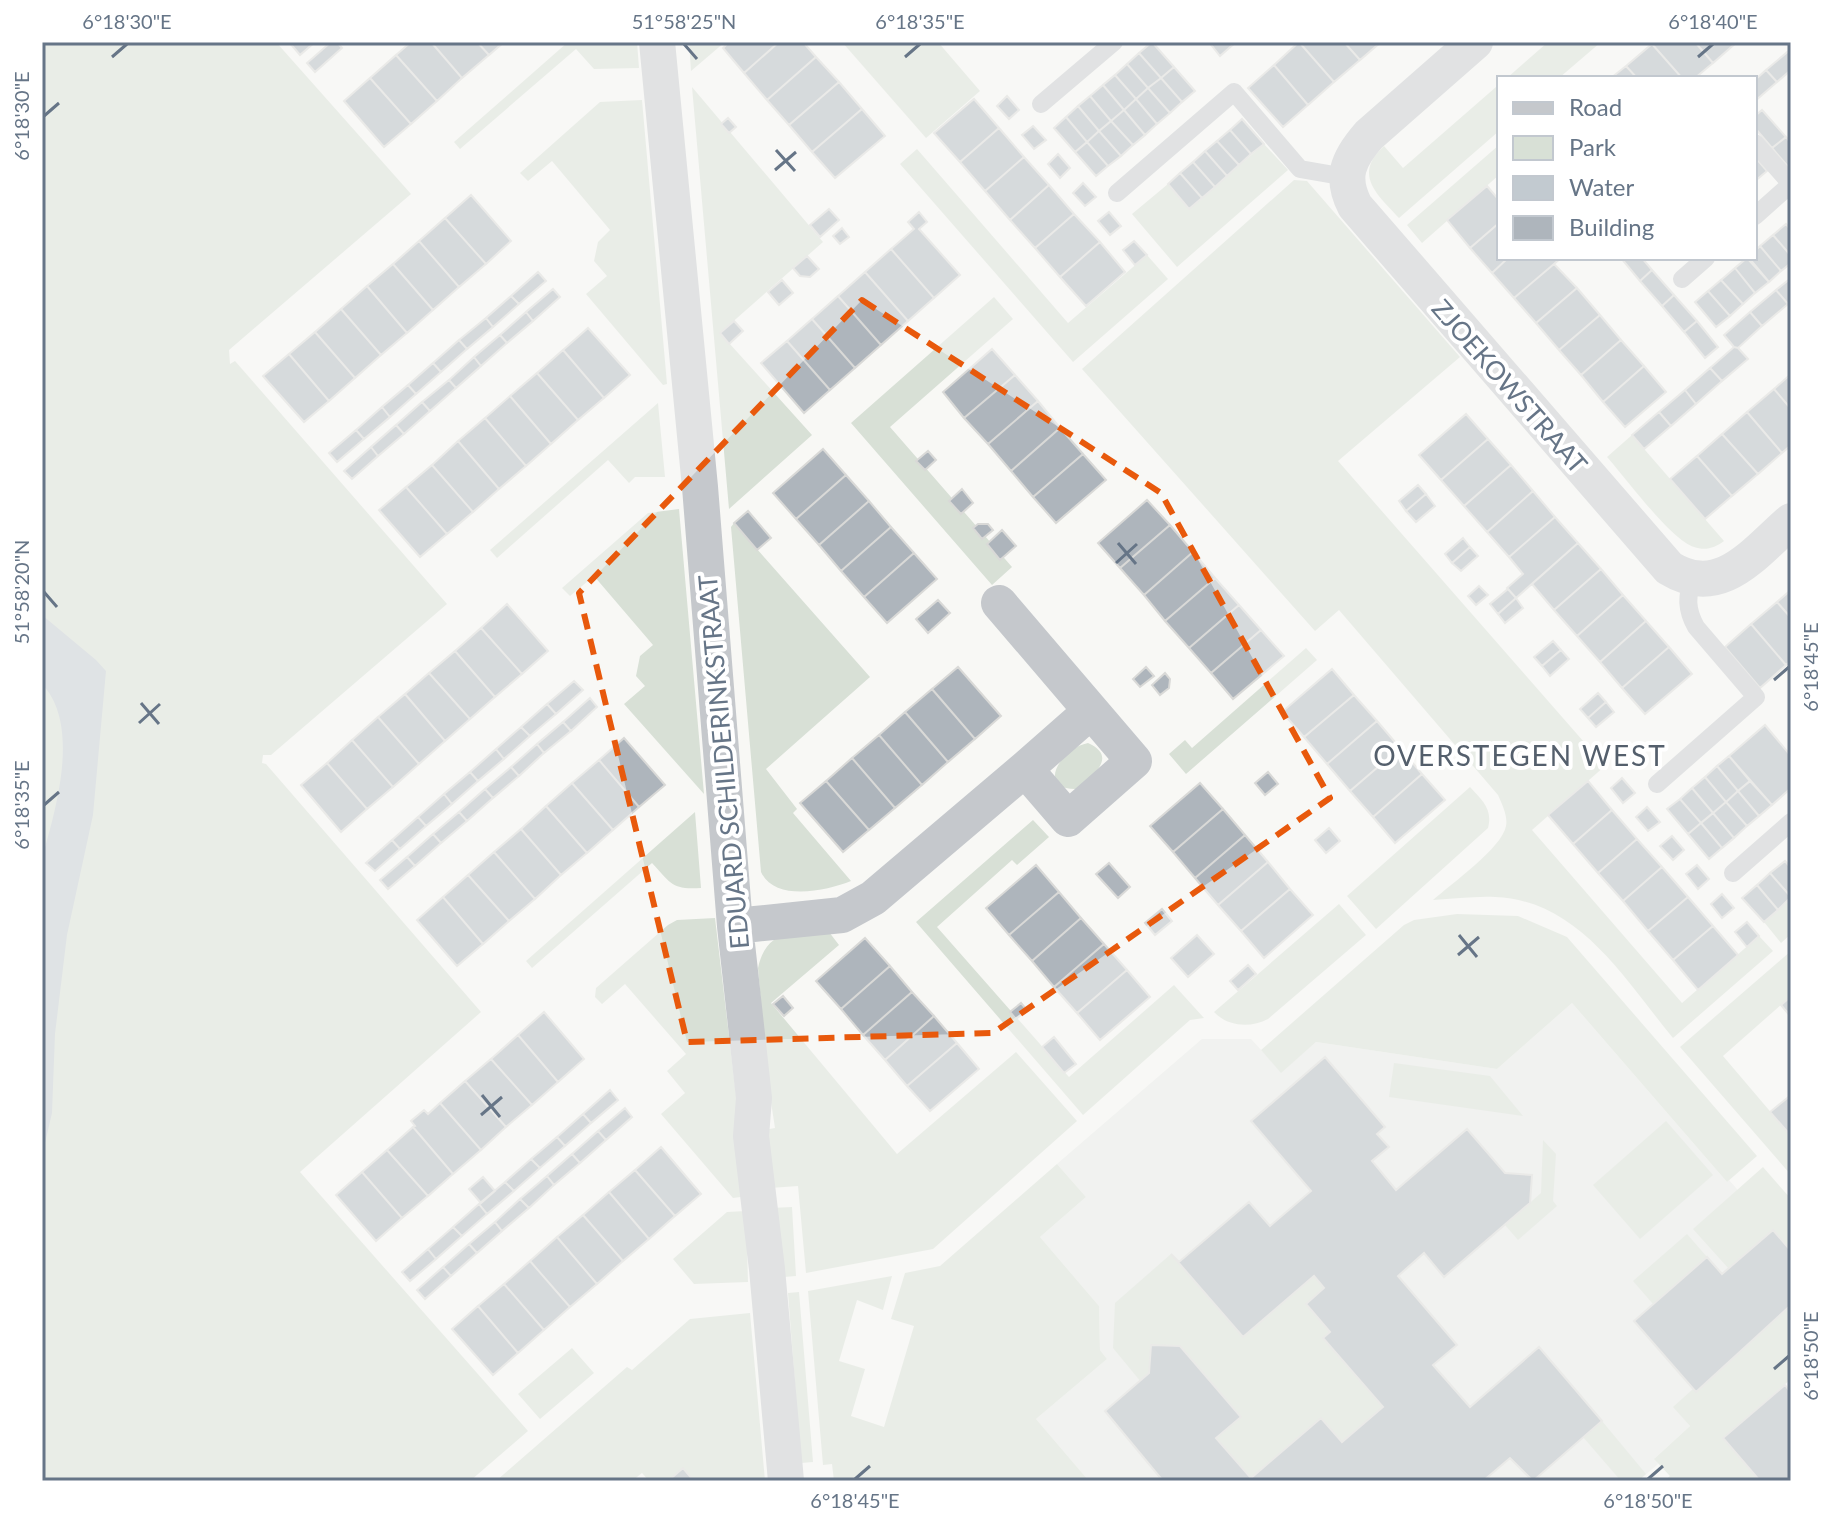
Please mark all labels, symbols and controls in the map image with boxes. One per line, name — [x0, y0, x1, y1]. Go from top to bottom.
text: 6°18'30"E — [82, 9, 172, 33]
text: 51°58'25"N — [632, 9, 736, 33]
text: 6°18'35"E — [875, 9, 965, 33]
text: 6°18'40"E — [1668, 9, 1758, 33]
text: 6°18'30"E — [9, 71, 33, 161]
legend — [1497, 76, 1757, 260]
text: Road — [1569, 92, 1622, 121]
text: Park — [1569, 132, 1617, 161]
text: Water — [1569, 172, 1634, 201]
text: Building — [1569, 212, 1654, 241]
street label: ZJOEKOWSTRAAT — [1426, 292, 1594, 480]
text: 51°58'20"N — [9, 540, 33, 644]
street label: EDUARD SCHILDERINKSTRAAT — [691, 573, 755, 951]
text: 6°18'45"E — [1798, 622, 1822, 712]
district label: OVERSTEGEN WEST — [1373, 738, 1667, 772]
text: 6°18'35"E — [9, 760, 33, 850]
text: 6°18'50"E — [1798, 1311, 1822, 1401]
text: 6°18'45"E — [810, 1488, 900, 1512]
text: 6°18'50"E — [1603, 1488, 1693, 1512]

